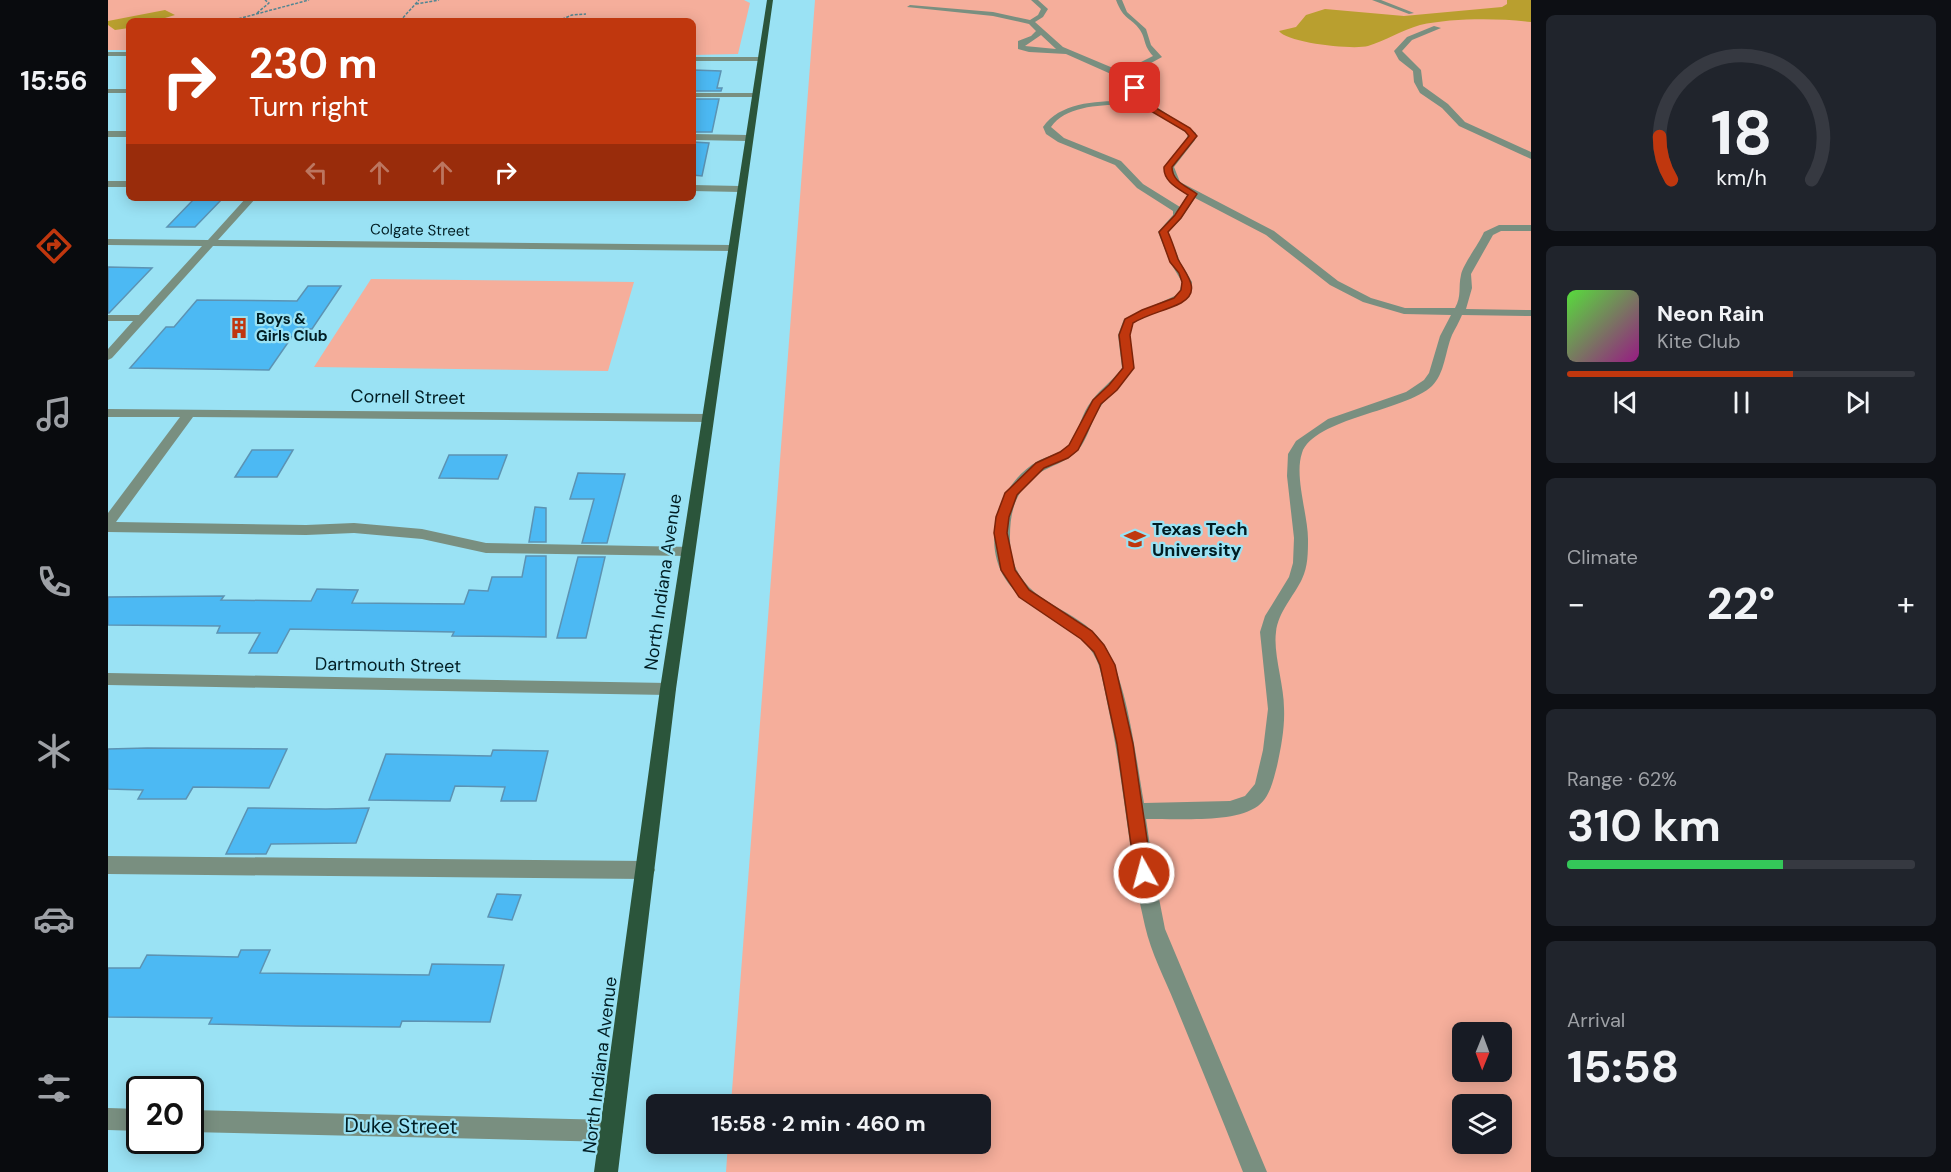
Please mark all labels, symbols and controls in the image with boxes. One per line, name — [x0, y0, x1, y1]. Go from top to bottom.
text: 230 m — [249, 36, 378, 91]
icon: right — [150, 42, 228, 120]
pin — [1109, 62, 1160, 113]
text: 15:56 — [20, 63, 88, 98]
icon: arrive — [1118, 71, 1151, 104]
text: Turn right — [249, 89, 369, 124]
text: 18 — [1710, 92, 1772, 173]
icon: left — [300, 156, 333, 189]
icon: ahead — [363, 156, 396, 189]
icon: ahead — [426, 156, 459, 189]
icon: right — [489, 156, 522, 189]
text: km/h — [1716, 165, 1766, 193]
street label: Colgate Street — [370, 219, 470, 241]
icon: directions — [33, 225, 75, 267]
text: Neon Rain — [1657, 299, 1764, 328]
place label: Boys & Girls Club — [256, 309, 328, 346]
building icon: Boys & Girls Club — [227, 316, 251, 340]
text: Kite Club — [1657, 328, 1741, 354]
street label: Cornell Street — [350, 384, 466, 410]
icon: previous — [1609, 386, 1642, 419]
icon: pause — [1725, 386, 1758, 419]
icon: next — [1841, 386, 1874, 419]
icon: music — [33, 393, 75, 435]
street label: North Indiana Avenue — [639, 492, 687, 672]
place label: Texas Tech University — [1152, 517, 1248, 562]
school or university icon: Texas Tech University — [1123, 527, 1147, 551]
text: Climate — [1567, 544, 1638, 570]
icon: phone — [33, 561, 75, 603]
text: 22° — [1707, 574, 1775, 633]
text: − — [1567, 582, 1585, 625]
text: + — [1897, 582, 1915, 625]
street label: Dartmouth Street — [315, 652, 461, 678]
icon: climate — [33, 730, 75, 772]
text: Range · 62% — [1567, 766, 1677, 792]
text: 310 km — [1567, 796, 1721, 855]
position arrow — [1112, 841, 1176, 905]
icon: car — [33, 898, 75, 940]
street label: North Indiana Avenue — [577, 975, 623, 1155]
text: Arrival — [1567, 1007, 1625, 1033]
north arrow — [1452, 1022, 1512, 1082]
map controls — [1452, 1022, 1512, 1154]
text: 15:58 — [1567, 1037, 1679, 1096]
icon: filters — [33, 1067, 75, 1109]
speed limit sign: 20 — [126, 1076, 204, 1154]
button: layers — [1452, 1094, 1512, 1154]
text: 15:58 · 2 min · 460 m — [711, 1109, 926, 1138]
street label: Duke Street — [344, 1111, 458, 1141]

